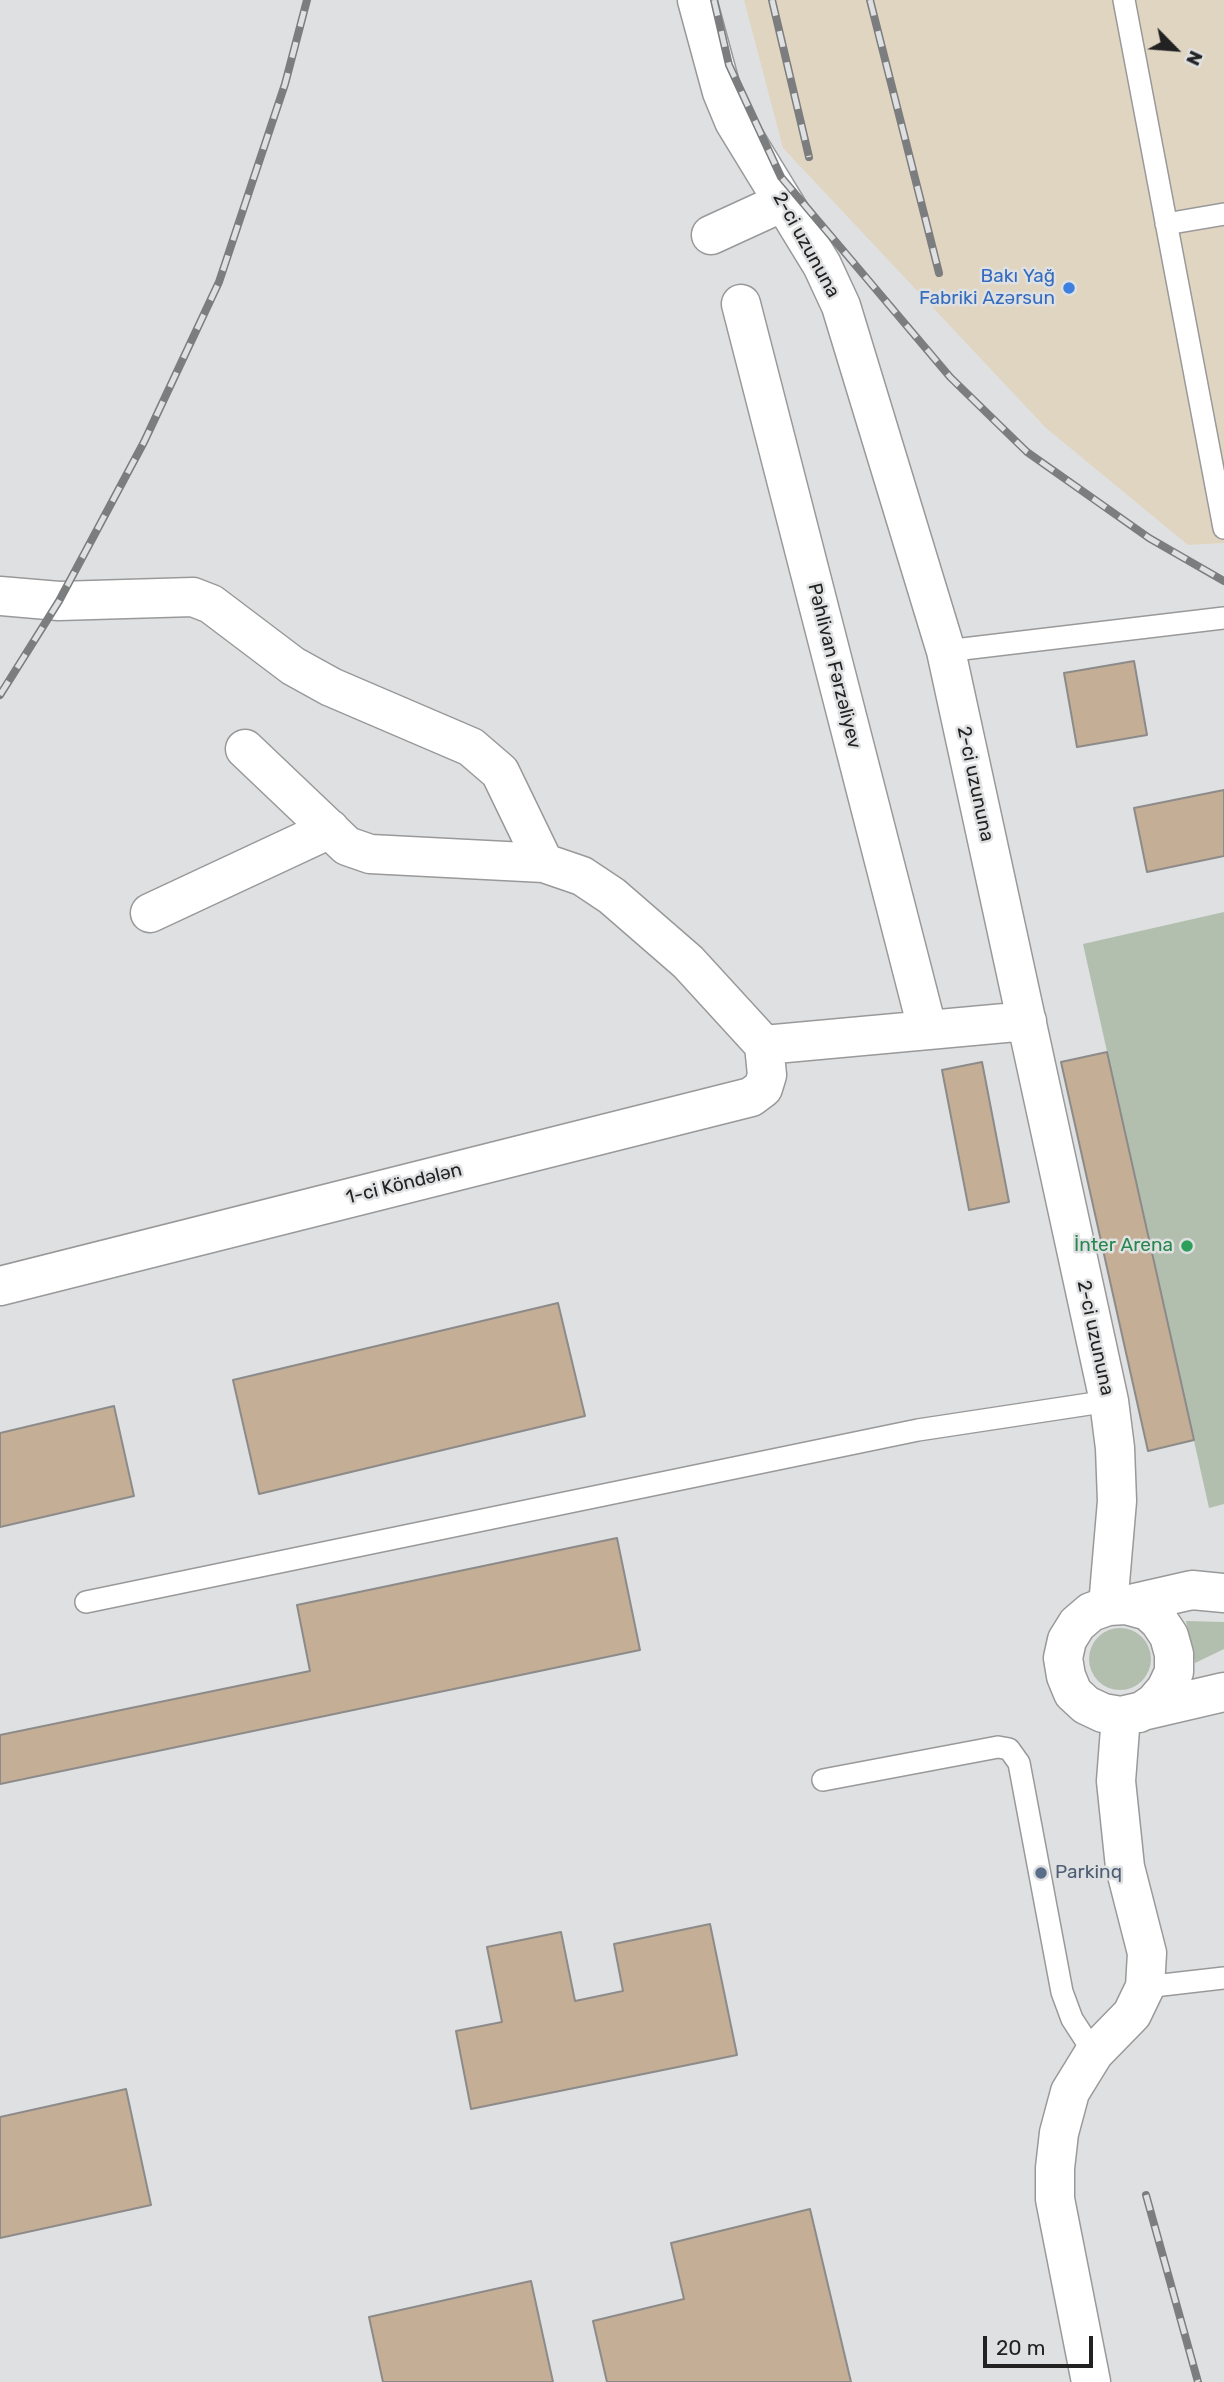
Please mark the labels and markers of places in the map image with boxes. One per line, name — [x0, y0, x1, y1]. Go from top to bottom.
place label: Bakı Yağ Fabriki Azərsun — [919, 266, 1055, 310]
marker: Bakı Yağ Fabriki Azərsun — [1061, 280, 1077, 296]
place label: İnter Arena — [1074, 1235, 1173, 1257]
marker: İnter Arena — [1179, 1238, 1195, 1254]
place label: Parkinq — [1055, 1862, 1122, 1884]
marker: Parkinq — [1033, 1865, 1049, 1881]

